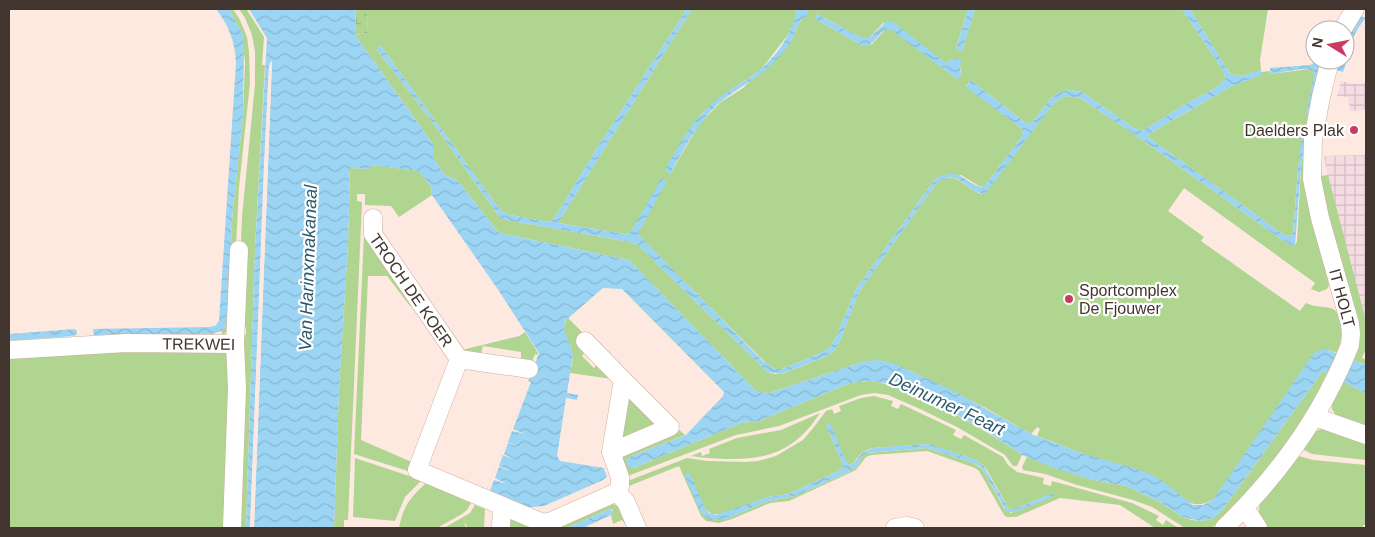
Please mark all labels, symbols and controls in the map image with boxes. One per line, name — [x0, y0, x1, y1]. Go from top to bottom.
north arrow — [1305, 20, 1355, 70]
text: N — [1308, 36, 1326, 49]
place label: Daelders Plak — [1244, 122, 1345, 139]
marker: Daelders Plak — [1348, 124, 1360, 136]
water label: Van Harinxmakanaal — [295, 183, 321, 352]
street label: TROCH DE KOER — [367, 230, 456, 350]
street label: IT HOLT — [1326, 267, 1358, 329]
place label: Sportcomplex De Fjouwer — [1079, 282, 1177, 317]
marker: Sportcomplex De Fjouwer — [1063, 293, 1075, 305]
street label: TREKWEI — [162, 335, 235, 353]
water label: Deinumer Feart — [886, 369, 1009, 440]

